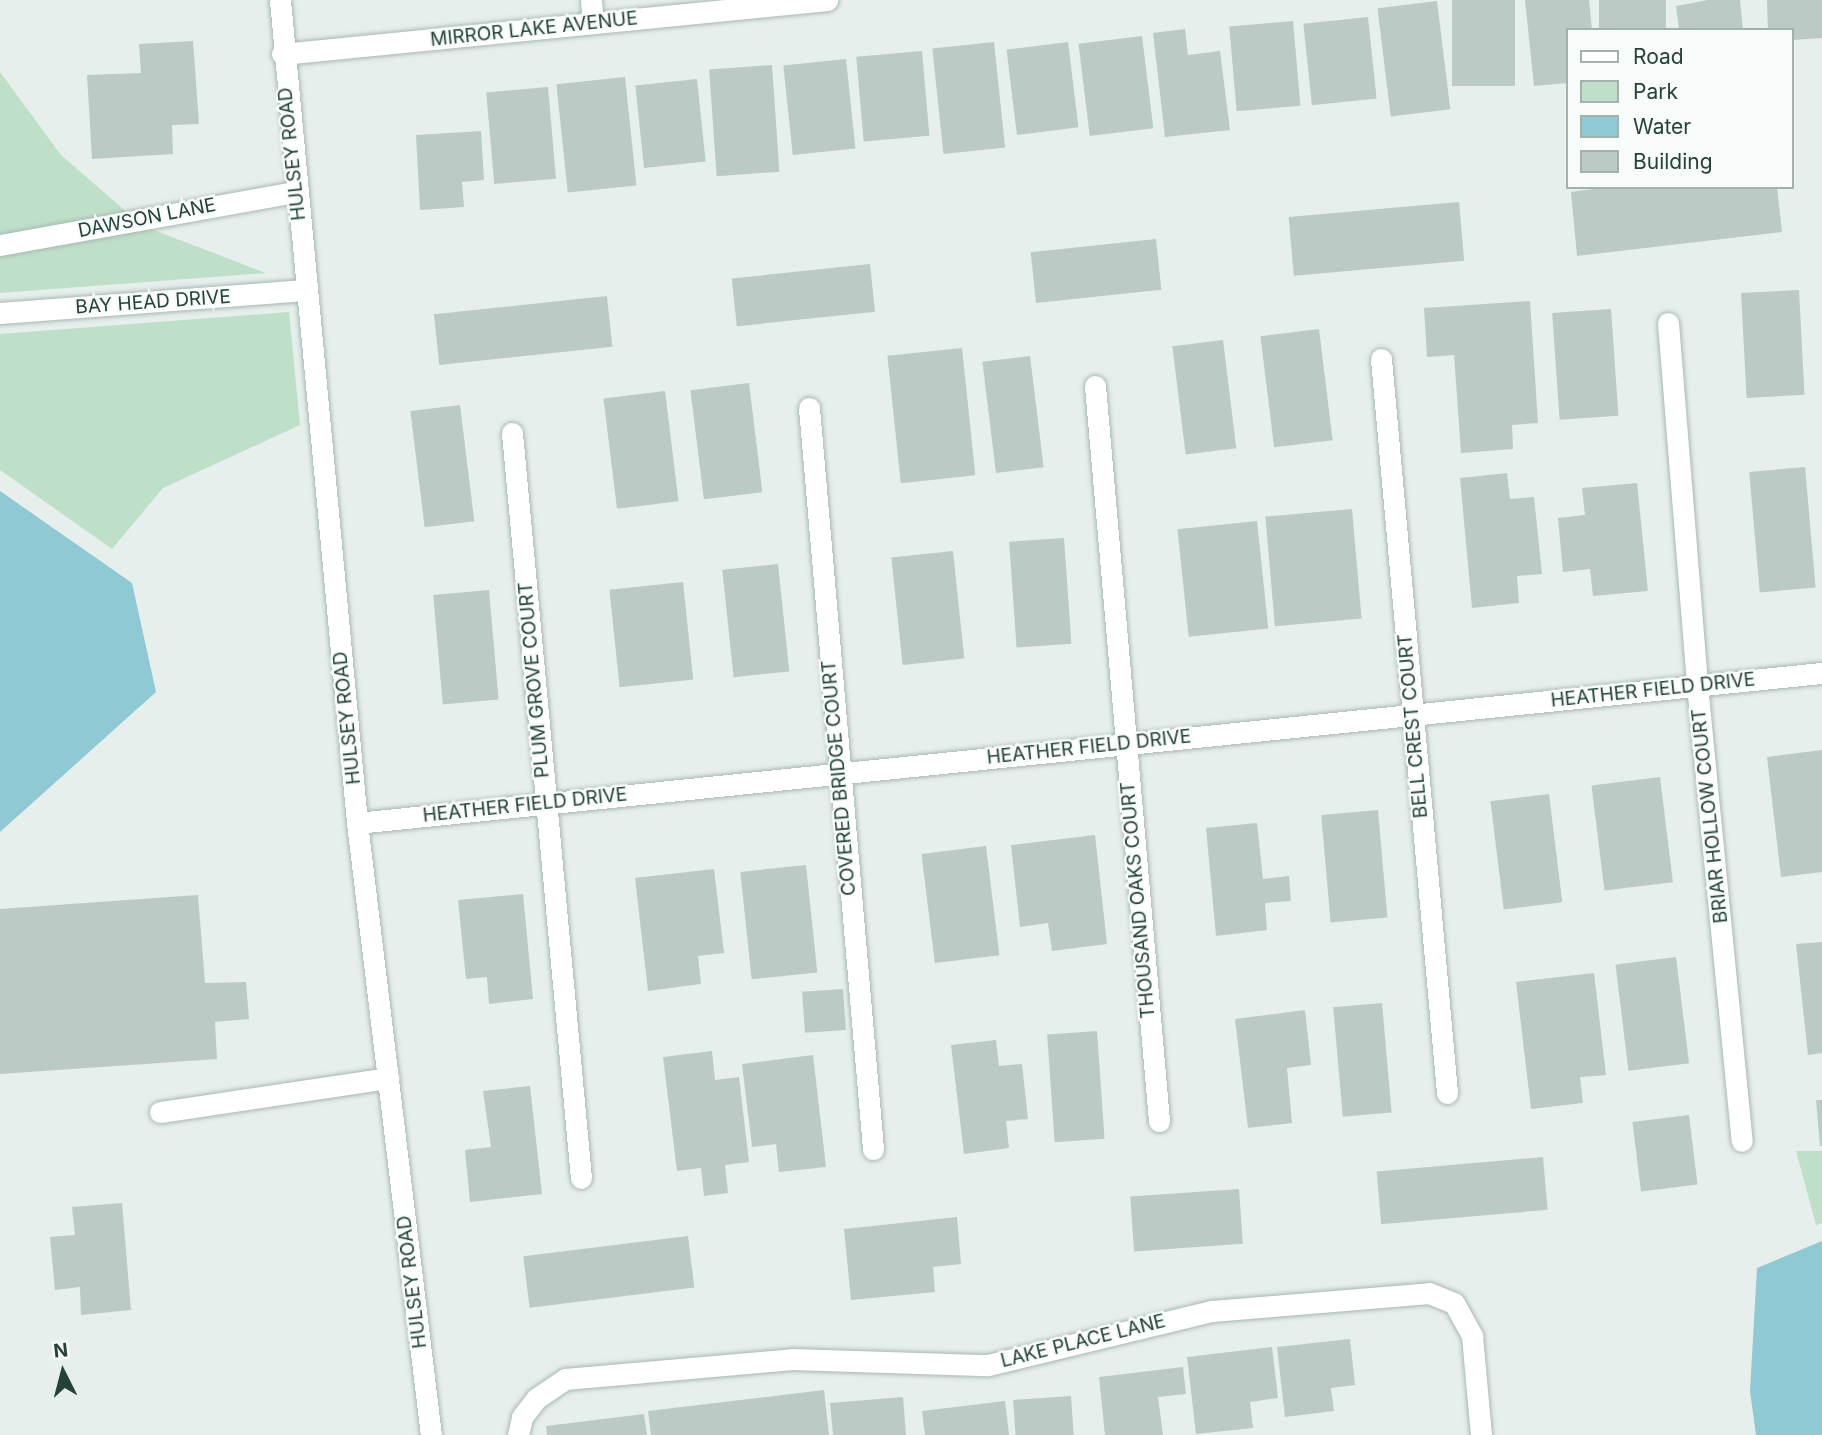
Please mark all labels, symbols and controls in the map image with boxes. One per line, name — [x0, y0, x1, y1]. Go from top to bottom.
street label: MIRROR LAKE AVENUE — [429, 7, 639, 51]
legend — [1566, 28, 1794, 189]
text: Road — [1633, 44, 1684, 69]
text: Park — [1633, 79, 1678, 104]
street label: HULSEY ROAD — [274, 86, 310, 222]
text: Water — [1633, 114, 1691, 139]
text: Building — [1633, 149, 1713, 174]
street label: DAWSON LANE — [76, 193, 218, 243]
street label: BAY HEAD DRIVE — [75, 285, 231, 319]
street label: PLUM GROVE COURT — [514, 581, 554, 779]
street label: BELL CREST COURT — [1394, 633, 1432, 819]
street label: HULSEY ROAD — [329, 650, 365, 786]
street label: COVERED BRIDGE COURT — [817, 659, 861, 897]
street label: HEATHER FIELD DRIVE — [1550, 668, 1756, 712]
street label: BRIAR HOLLOW COURT — [1687, 708, 1733, 924]
street label: HEATHER FIELD DRIVE — [986, 725, 1192, 769]
street label: THOUSAND OAKS COURT — [1116, 781, 1160, 1019]
street label: HEATHER FIELD DRIVE — [422, 783, 628, 827]
street label: HULSEY ROAD — [393, 1214, 431, 1350]
street label: LAKE PLACE LANE — [998, 1310, 1168, 1372]
north arrow — [28, 1337, 98, 1407]
text: N — [52, 1338, 69, 1363]

